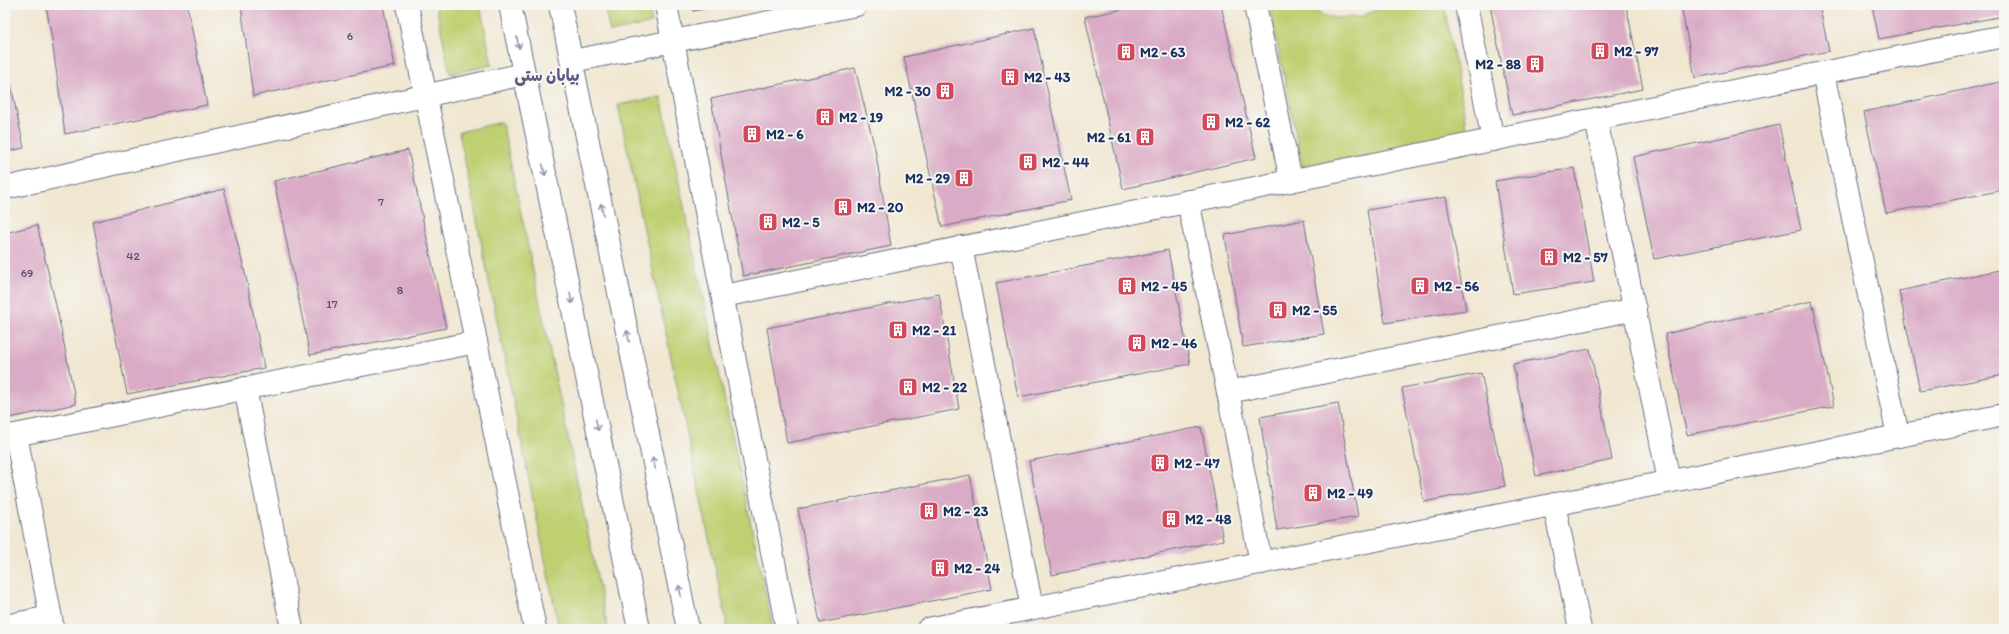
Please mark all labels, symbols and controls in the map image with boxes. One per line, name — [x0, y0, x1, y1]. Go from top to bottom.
house number: 6 — [347, 29, 353, 43]
one-way arrow — [514, 36, 522, 49]
building icon: M2 - 97 — [1589, 40, 1611, 62]
building icon: M2 - 63 — [1115, 41, 1137, 63]
place label: M2 - 97 — [1614, 43, 1659, 60]
place label: M2 - 63 — [1140, 44, 1186, 61]
building icon: M2 - 88 — [1524, 53, 1546, 75]
place label: M2 - 88 — [1475, 56, 1521, 73]
district label: بیابان ستی — [514, 66, 580, 86]
building icon: M2 - 43 — [999, 66, 1021, 88]
place label: M2 - 43 — [1024, 69, 1071, 86]
building icon: M2 - 30 — [934, 80, 956, 102]
place label: M2 - 30 — [884, 83, 931, 100]
building icon: M2 - 19 — [814, 106, 836, 128]
place label: M2 - 19 — [839, 109, 883, 126]
building icon: M2 - 62 — [1200, 111, 1222, 133]
place label: M2 - 62 — [1225, 114, 1271, 131]
building icon: M2 - 6 — [741, 123, 763, 145]
place label: M2 - 6 — [766, 126, 804, 143]
building icon: M2 - 61 — [1134, 126, 1156, 148]
place label: M2 - 61 — [1087, 129, 1132, 146]
building icon: M2 - 44 — [1017, 151, 1039, 173]
place label: M2 - 44 — [1042, 154, 1090, 171]
one-way arrow — [541, 164, 549, 177]
building icon: M2 - 29 — [953, 167, 975, 189]
place label: M2 - 29 — [905, 170, 950, 187]
house number: 7 — [378, 195, 384, 209]
building icon: M2 - 20 — [832, 196, 854, 218]
place label: M2 - 20 — [857, 199, 904, 216]
one-way arrow — [598, 203, 606, 216]
building icon: M2 - 5 — [757, 211, 779, 233]
place label: M2 - 5 — [782, 214, 820, 231]
building icon: M2 - 57 — [1538, 246, 1560, 268]
house number: 42 — [126, 249, 140, 263]
place label: M2 - 57 — [1563, 249, 1608, 266]
house number: 69 — [21, 266, 33, 280]
building icon: M2 - 45 — [1116, 275, 1138, 297]
building icon: M2 - 56 — [1409, 275, 1431, 297]
place label: M2 - 45 — [1141, 278, 1188, 295]
place label: M2 - 56 — [1434, 278, 1480, 295]
house number: 8 — [397, 283, 404, 297]
one-way arrow — [567, 291, 575, 304]
house number: 17 — [326, 297, 338, 311]
building icon: M2 - 55 — [1267, 299, 1289, 321]
place label: M2 - 55 — [1292, 302, 1338, 319]
building icon: M2 - 21 — [887, 319, 909, 341]
place label: M2 - 21 — [912, 322, 957, 339]
one-way arrow — [624, 330, 632, 343]
building icon: M2 - 46 — [1126, 332, 1148, 354]
place label: M2 - 46 — [1151, 335, 1198, 352]
building icon: M2 - 22 — [897, 376, 919, 398]
place label: M2 - 22 — [922, 379, 968, 396]
one-way arrow — [594, 418, 602, 431]
building icon: M2 - 47 — [1149, 452, 1171, 474]
place label: M2 - 47 — [1174, 455, 1220, 472]
one-way arrow — [650, 457, 658, 470]
building icon: M2 - 49 — [1302, 482, 1324, 504]
place label: M2 - 49 — [1327, 485, 1373, 502]
building icon: M2 - 23 — [918, 500, 940, 522]
place label: M2 - 23 — [943, 503, 989, 520]
building icon: M2 - 48 — [1160, 508, 1182, 530]
place label: M2 - 48 — [1185, 511, 1232, 528]
building icon: M2 - 24 — [929, 557, 951, 579]
place label: M2 - 24 — [954, 560, 1001, 577]
one-way arrow — [676, 585, 684, 598]

